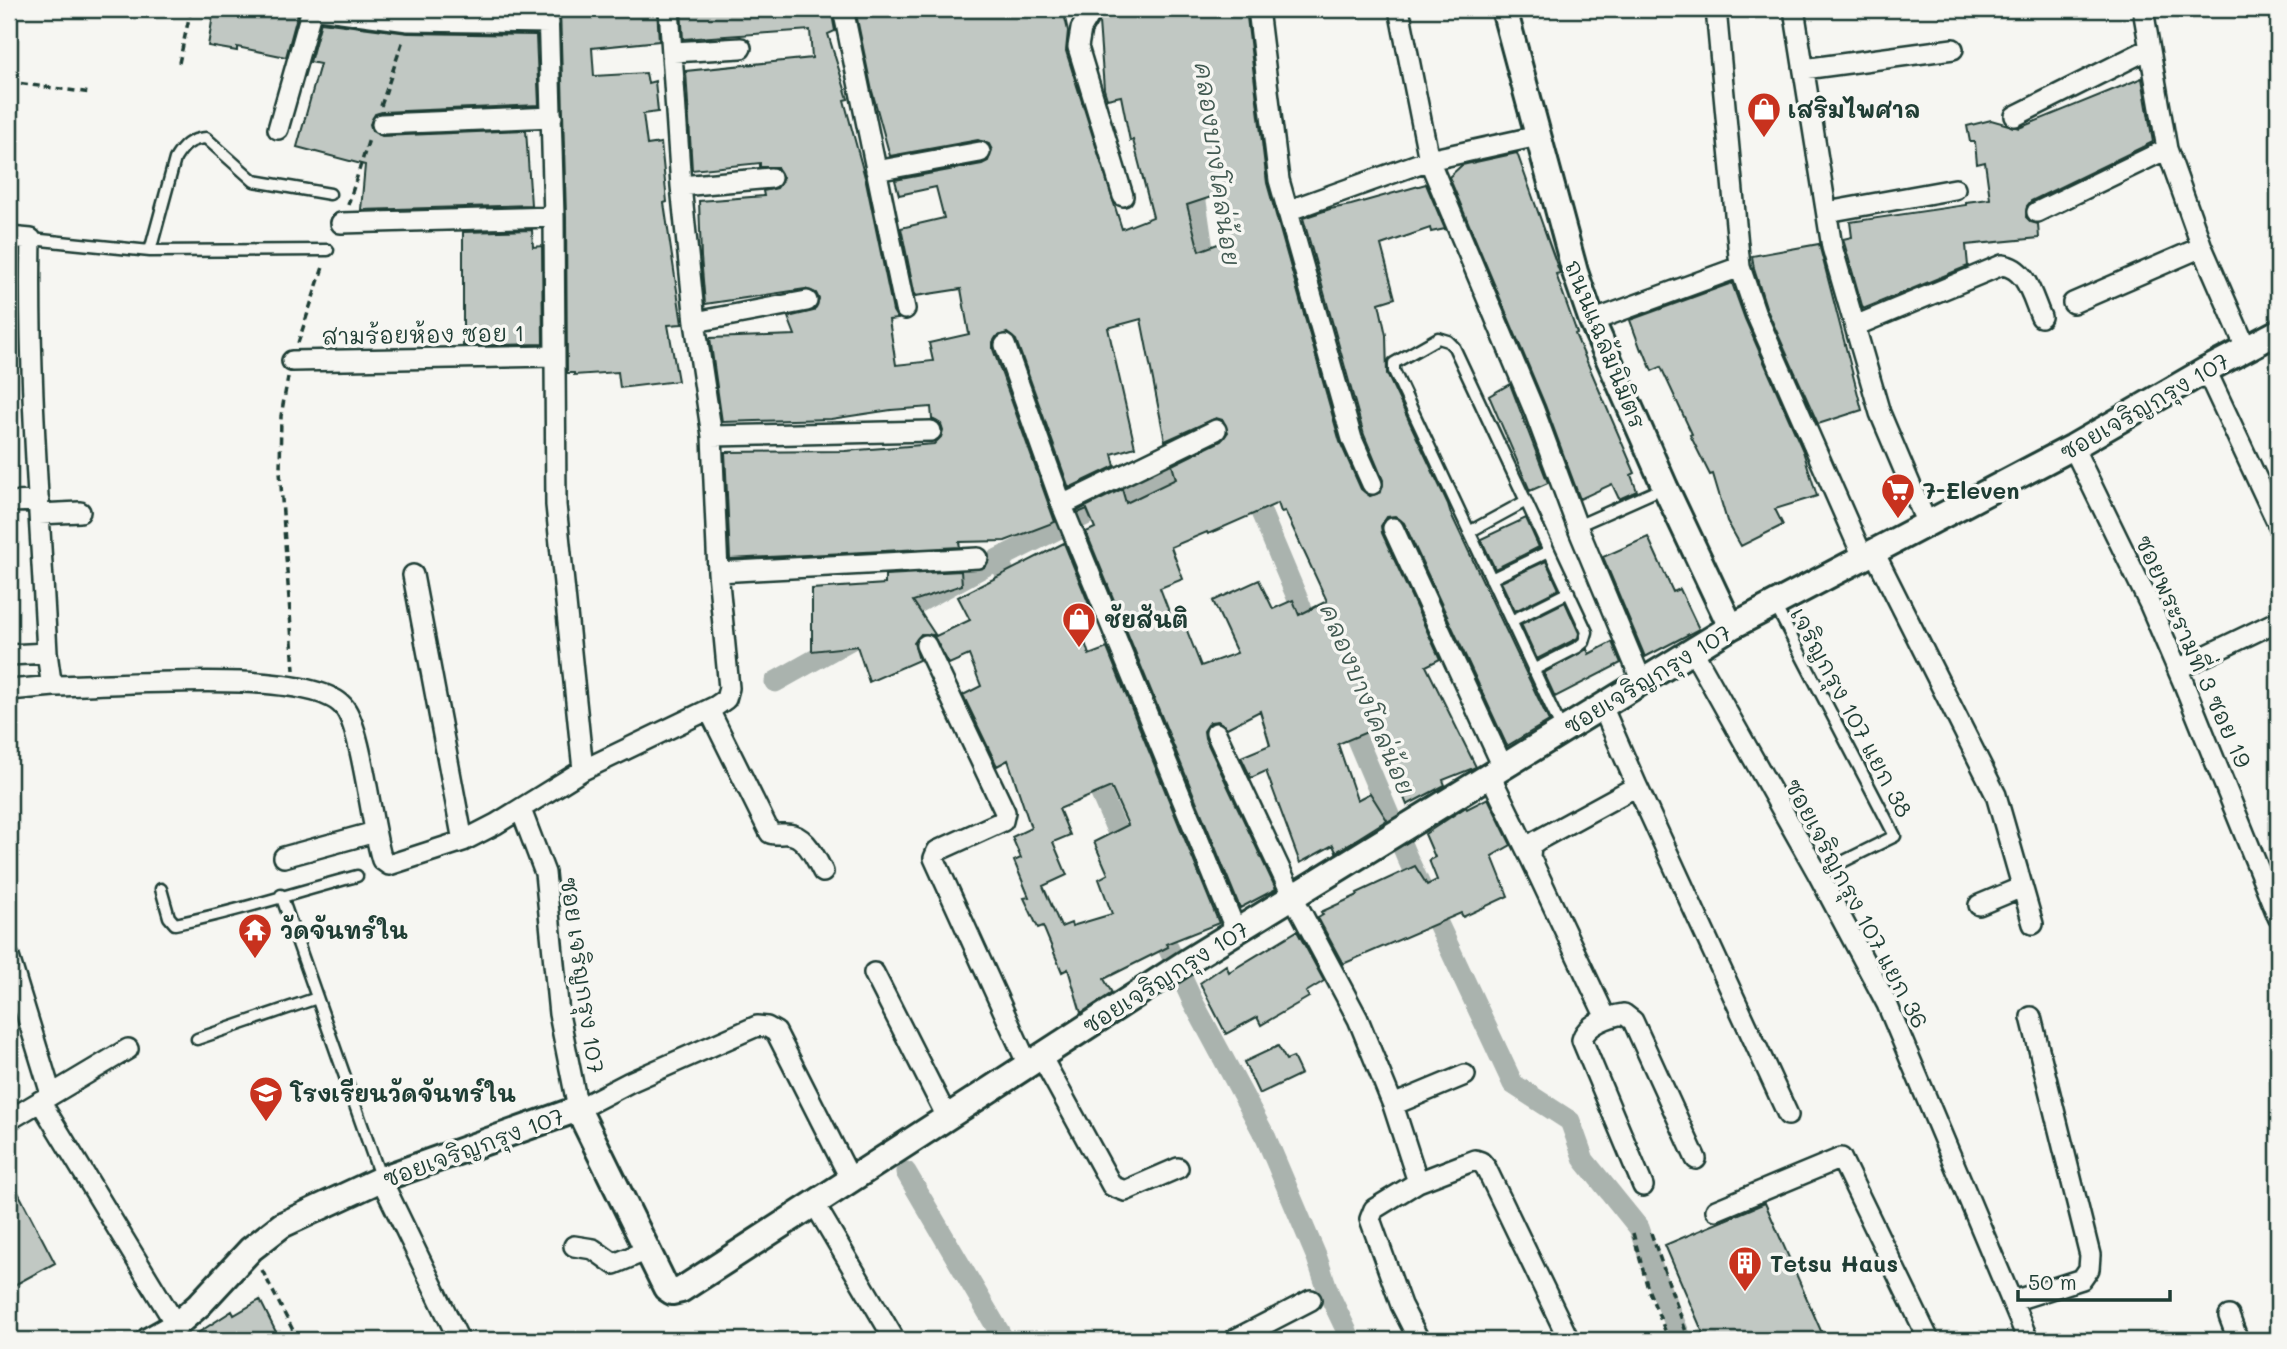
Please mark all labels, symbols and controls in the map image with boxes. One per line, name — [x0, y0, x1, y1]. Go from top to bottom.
water label: คลองบางโคล่น้อย — [1188, 60, 1248, 268]
shop icon: เสริมไพศาล — [1745, 90, 1783, 139]
place label: เสริมไพศาล — [1788, 94, 1920, 124]
street label: ถนนแฉล้มนิมิตร — [1558, 255, 1654, 433]
street label: สามร้อยห้อง ซอย 1 — [321, 317, 525, 351]
street label: ซอยเจริญกรุง 107 — [2054, 345, 2236, 469]
supermarket icon: 7-Eleven — [1879, 471, 1917, 520]
place label: 7-Eleven — [1923, 475, 2020, 505]
street label: ซอยพระรามที่ 3 ซอย 19 — [2129, 527, 2265, 772]
water label: คลองบางโคล่น้อย — [1314, 599, 1422, 799]
shop icon: ชัยสันติ — [1060, 600, 1098, 649]
street label: เจริญกรุง 107 แยก 38 — [1781, 602, 1920, 824]
place label: ชัยสันติ — [1104, 603, 1188, 634]
street label: ซอยเจริญกรุง 107 — [1558, 617, 1738, 744]
street label: ซอยเจริญกรุง 107 แยก 36 — [1776, 773, 1936, 1034]
street label: ซอย เจริญกรุง 107 — [551, 875, 612, 1076]
temple icon: วัดจันทร์ใน — [236, 911, 274, 960]
place label: วัดจันทร์ใน — [280, 914, 408, 945]
street label: ซอยเจริญกรุง 107 — [1076, 914, 1255, 1043]
school or university icon: โรงเรียนวัดจันทร์ใน — [247, 1074, 285, 1123]
place label: โรงเรียนวัดจันทร์ใน — [289, 1077, 516, 1108]
street label: ซอยเจริญกรุง 107 — [378, 1100, 569, 1197]
building icon: Tetsu Haus — [1726, 1244, 1764, 1293]
place label: Tetsu Haus — [1770, 1248, 1898, 1278]
scale bar — [2018, 1258, 2170, 1302]
text: 50 m — [2028, 1268, 2077, 1295]

